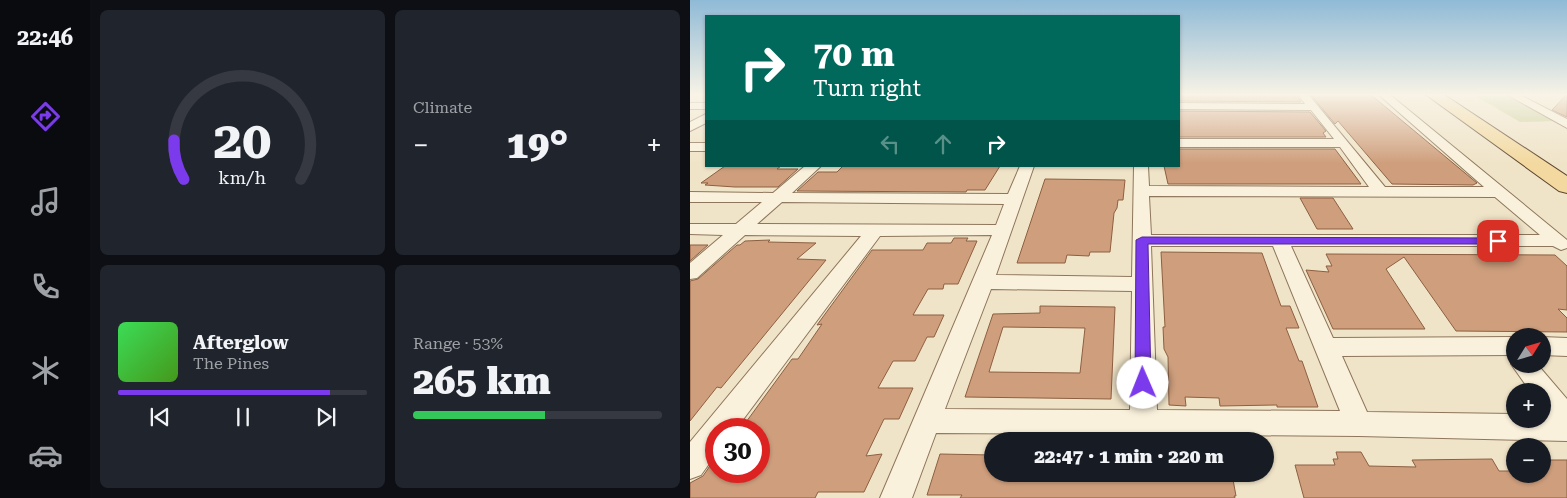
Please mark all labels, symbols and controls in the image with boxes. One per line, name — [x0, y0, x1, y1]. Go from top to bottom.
text: 22:46 — [17, 25, 73, 50]
text: 70 m — [813, 34, 895, 75]
icon: right — [730, 35, 795, 100]
text: Turn right — [813, 76, 921, 101]
text: Climate — [413, 98, 472, 117]
icon: directions — [28, 99, 63, 134]
text: 20 — [213, 110, 272, 171]
text: 19° — [507, 123, 568, 167]
text: − — [413, 129, 429, 162]
text: + — [646, 129, 662, 162]
icon: left — [876, 130, 904, 158]
icon: ahead — [929, 130, 957, 158]
icon: right — [982, 130, 1010, 158]
text: km/h — [219, 167, 267, 188]
icon: music — [28, 184, 63, 219]
pin — [1477, 220, 1519, 262]
icon: arrive — [1484, 227, 1512, 255]
icon: phone — [28, 269, 63, 304]
north arrow — [1506, 328, 1551, 372]
map controls — [1506, 328, 1551, 483]
text: Afterglow — [193, 331, 289, 354]
text: Range · 53% — [413, 334, 503, 353]
icon: climate — [28, 353, 63, 388]
text: The Pines — [193, 354, 269, 373]
position arrow — [1116, 356, 1168, 408]
text: 265 km — [413, 359, 551, 403]
button: + — [1506, 383, 1551, 428]
icon: previous — [146, 403, 174, 431]
icon: pause — [229, 403, 257, 431]
icon: next — [312, 403, 340, 431]
speed limit sign: 30 — [705, 418, 770, 483]
icon: car — [28, 438, 63, 473]
button: − — [1506, 438, 1551, 483]
text: 22:47 · 1 min · 220 m — [1034, 445, 1224, 468]

